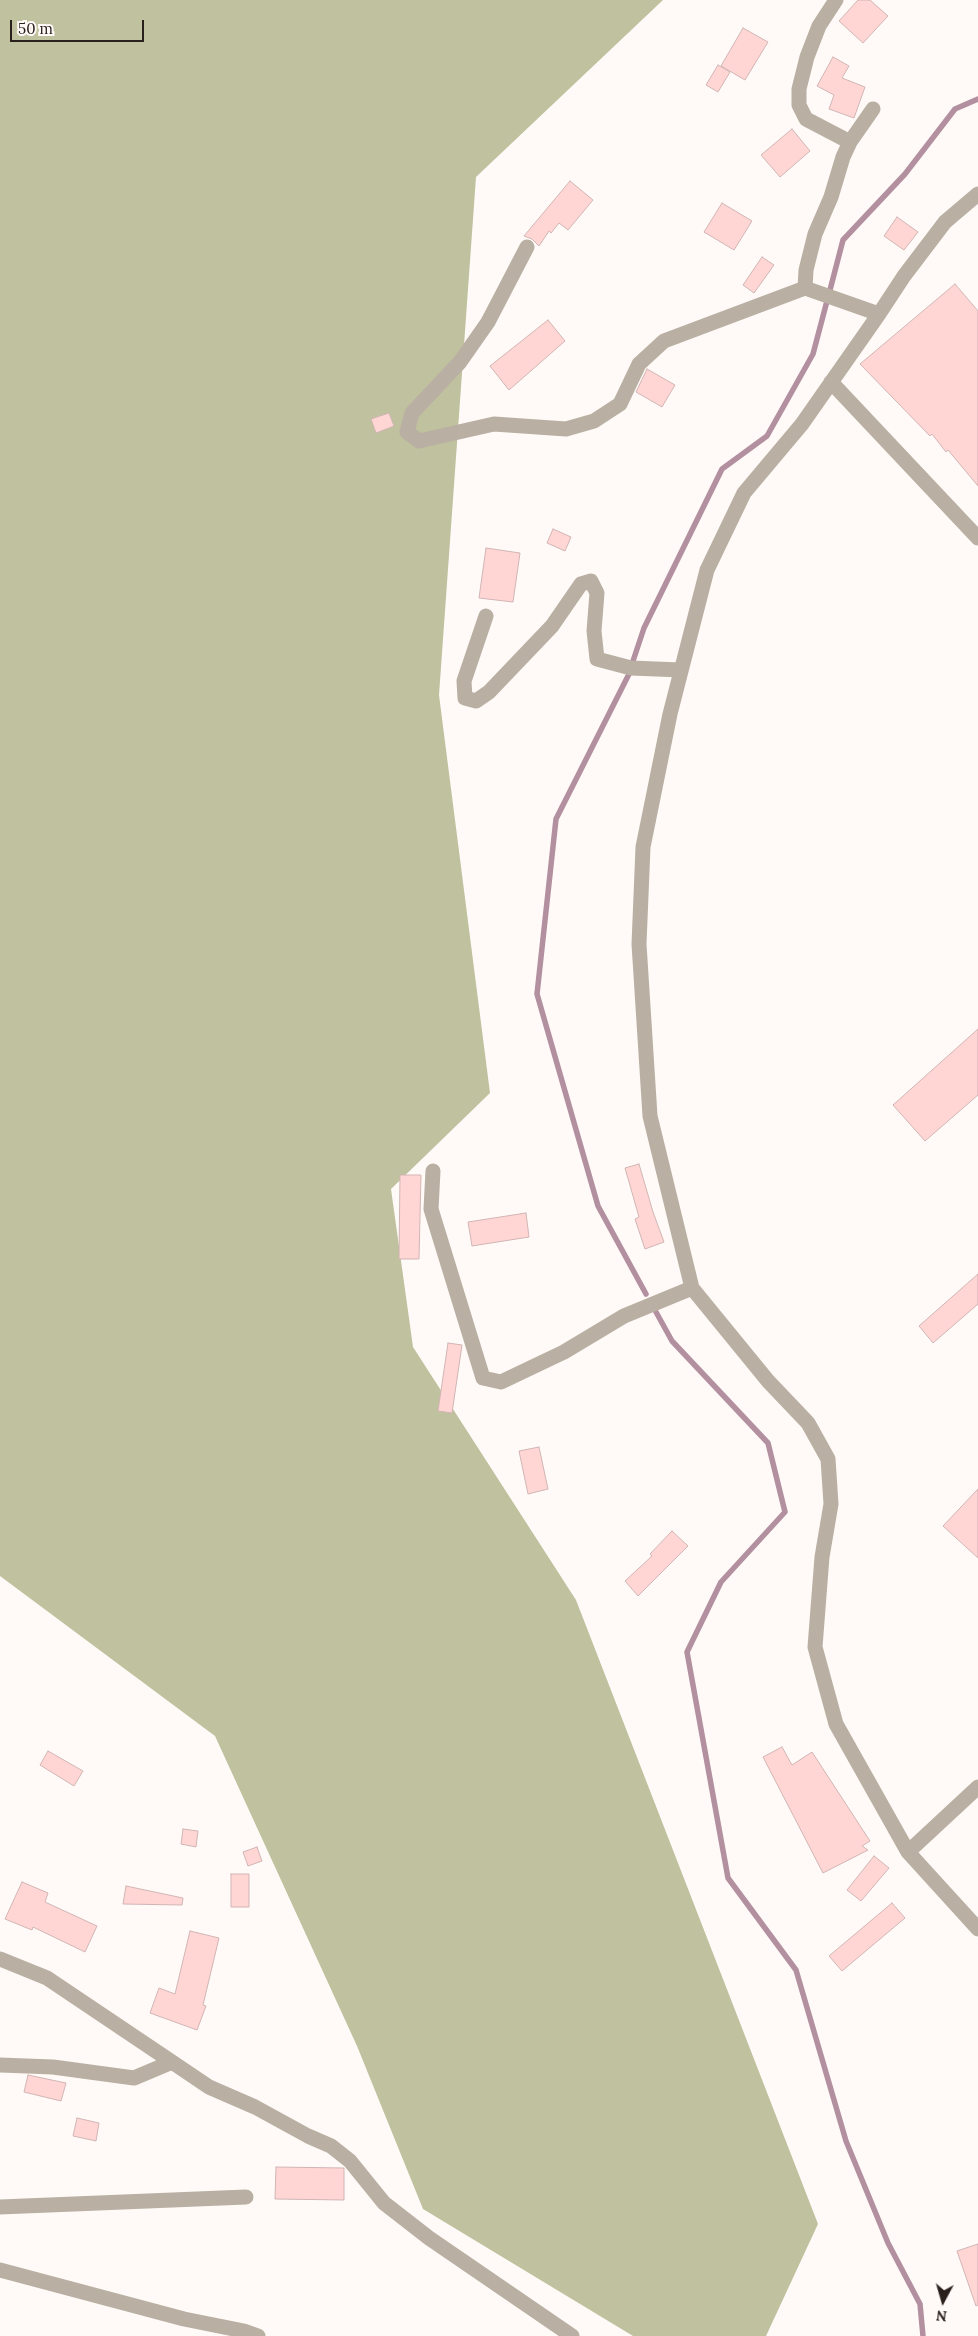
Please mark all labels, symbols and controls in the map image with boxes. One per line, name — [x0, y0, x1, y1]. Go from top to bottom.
scale bar — [12, 10, 146, 42]
text: 50 m — [18, 19, 53, 38]
north arrow — [918, 2276, 968, 2326]
text: N — [935, 2306, 948, 2325]

